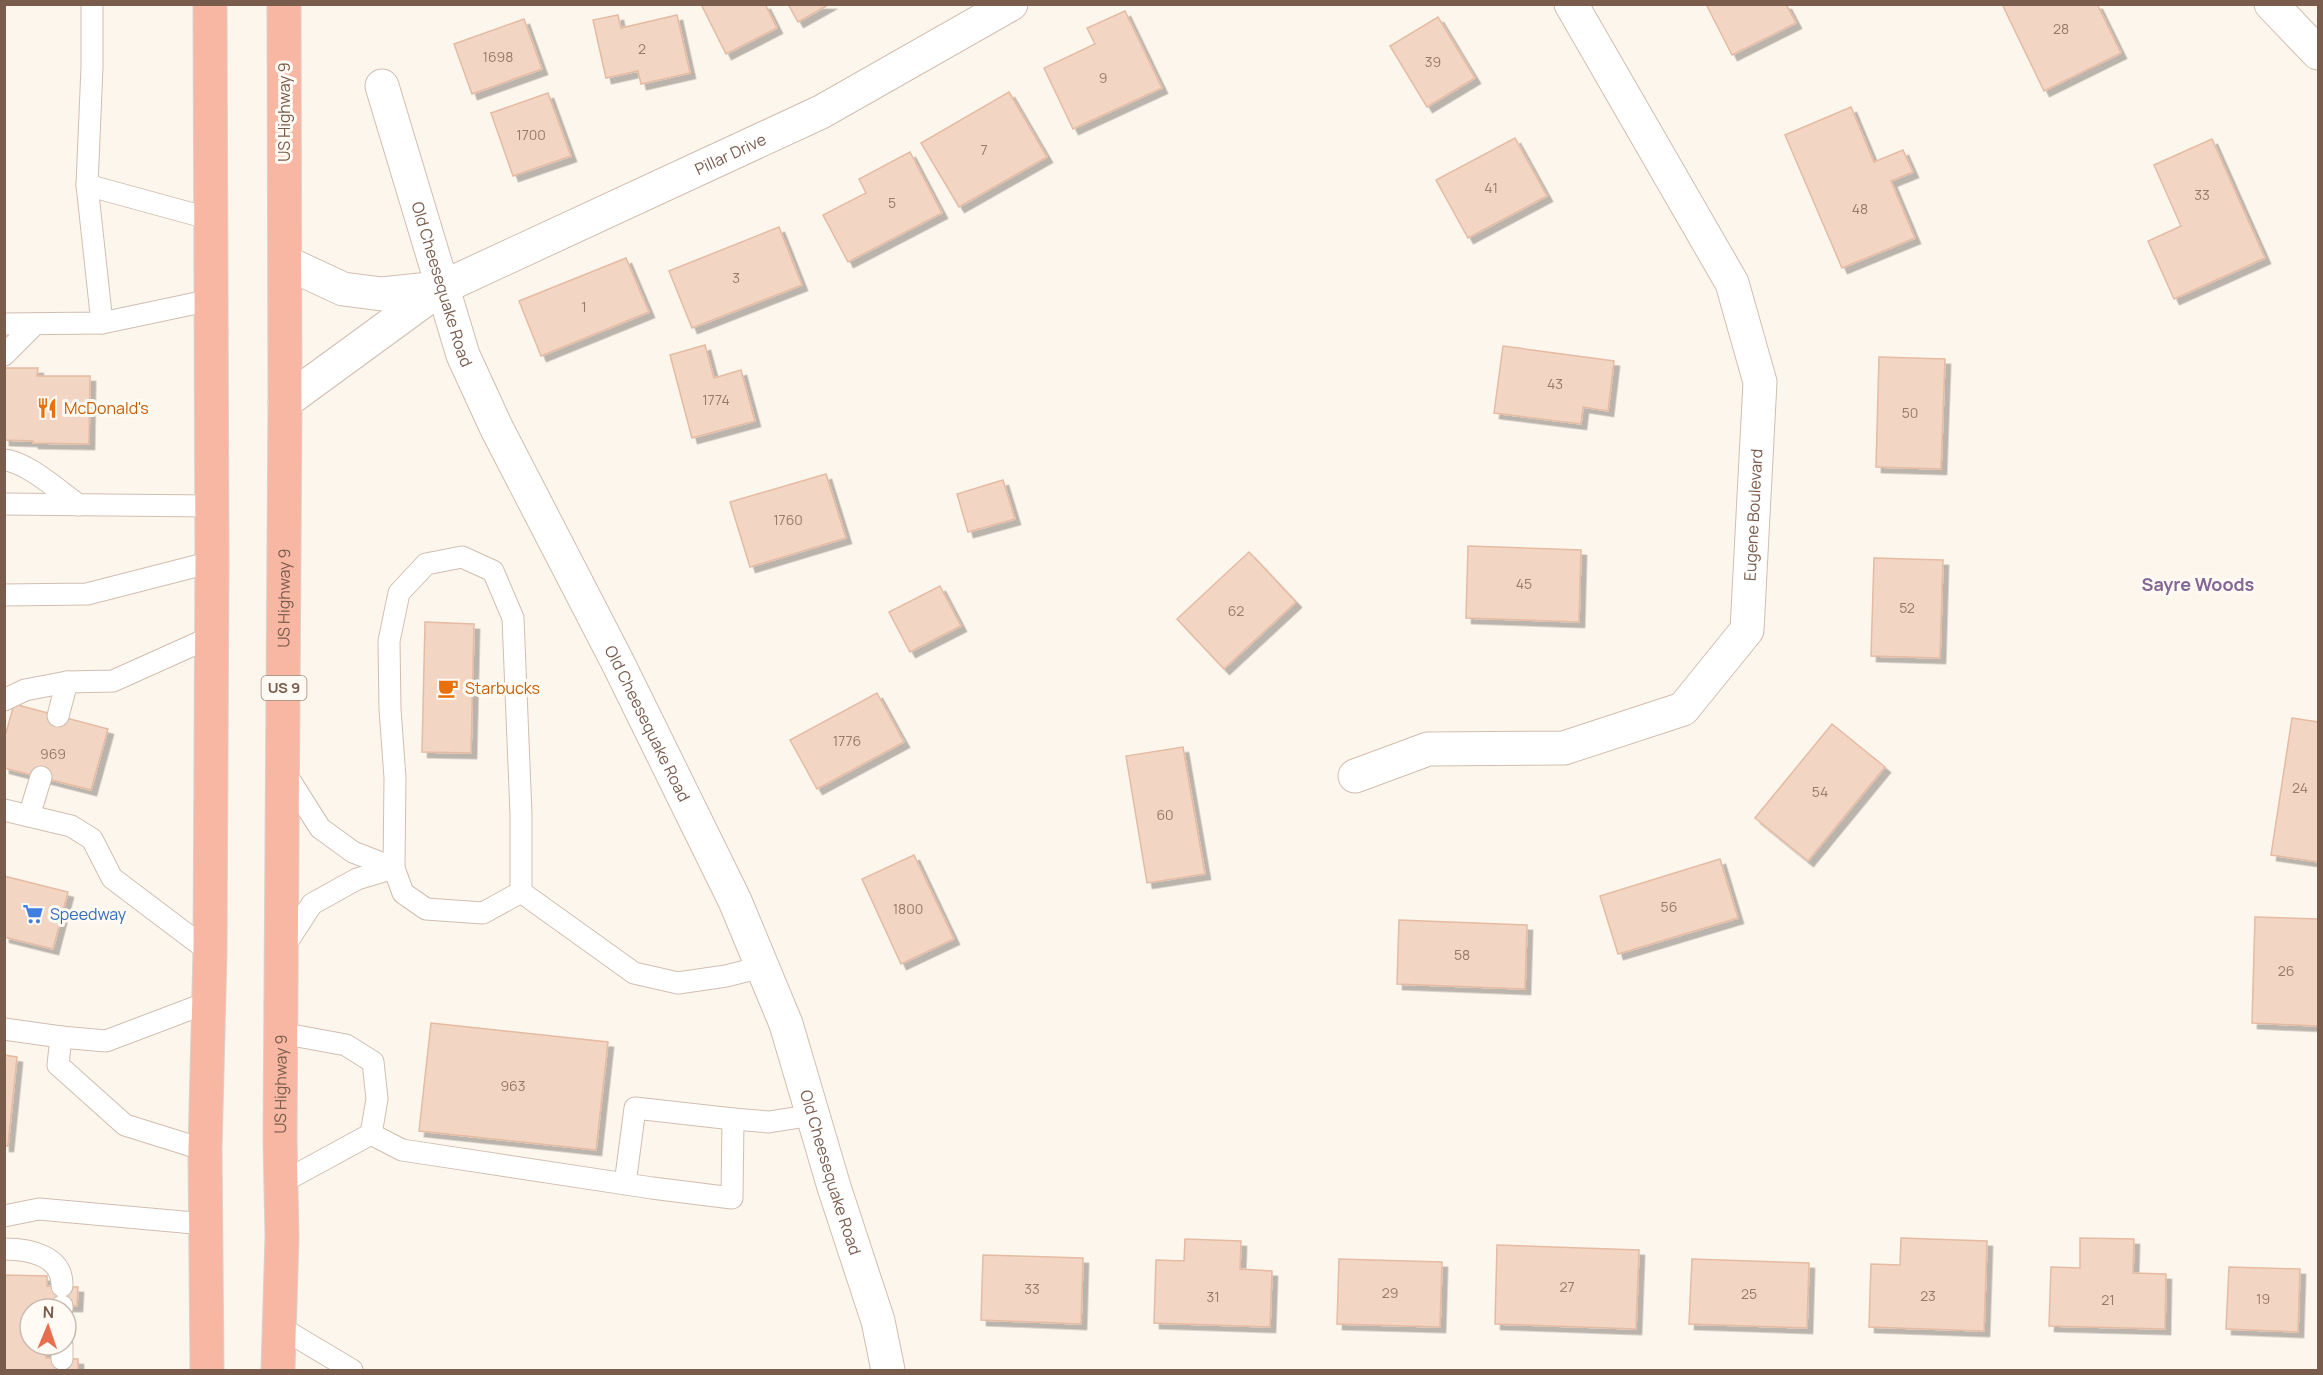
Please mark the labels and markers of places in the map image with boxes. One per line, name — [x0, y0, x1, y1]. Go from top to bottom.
restaurant icon: McDonald's — [35, 396, 59, 420]
place label: McDonald's — [64, 397, 149, 419]
cafe icon: Starbucks — [436, 676, 460, 700]
place label: Starbucks — [465, 677, 540, 699]
supermarket icon: Speedway — [21, 902, 45, 926]
place label: Speedway — [50, 903, 127, 925]

